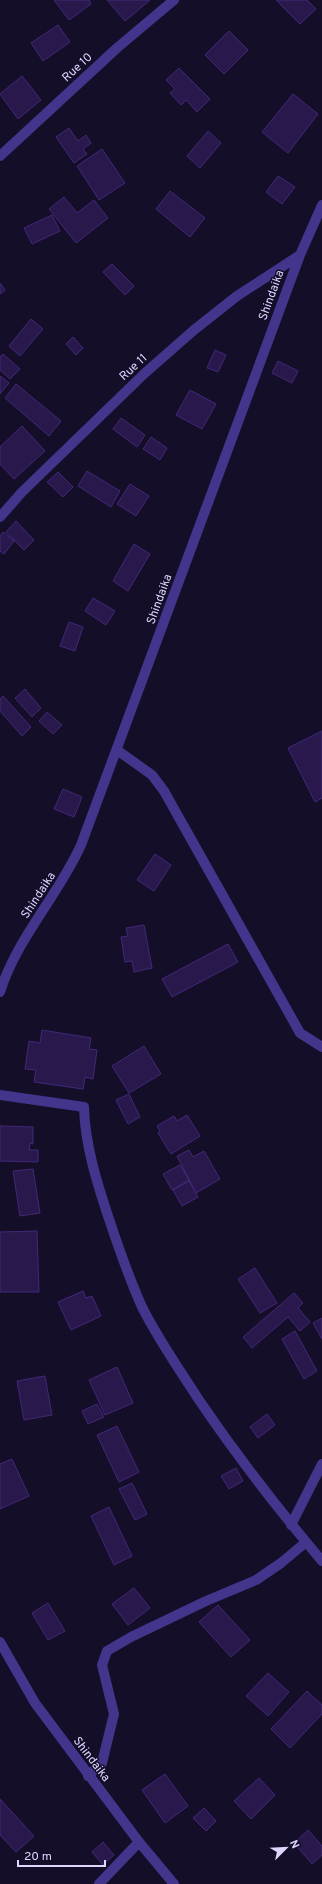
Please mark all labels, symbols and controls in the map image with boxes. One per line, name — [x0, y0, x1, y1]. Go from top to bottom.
street label: Rue 10 — [59, 50, 96, 86]
street label: Shindaika — [255, 268, 288, 323]
street label: Rue 11 — [116, 351, 151, 385]
street label: Shindaika — [143, 572, 176, 627]
street label: Shindaika — [18, 869, 60, 922]
street label: Shindaika — [69, 1734, 113, 1785]
north arrow — [266, 1828, 306, 1868]
text: N — [286, 1838, 302, 1851]
scale bar — [18, 1842, 105, 1868]
text: 20 m — [24, 1849, 52, 1865]

